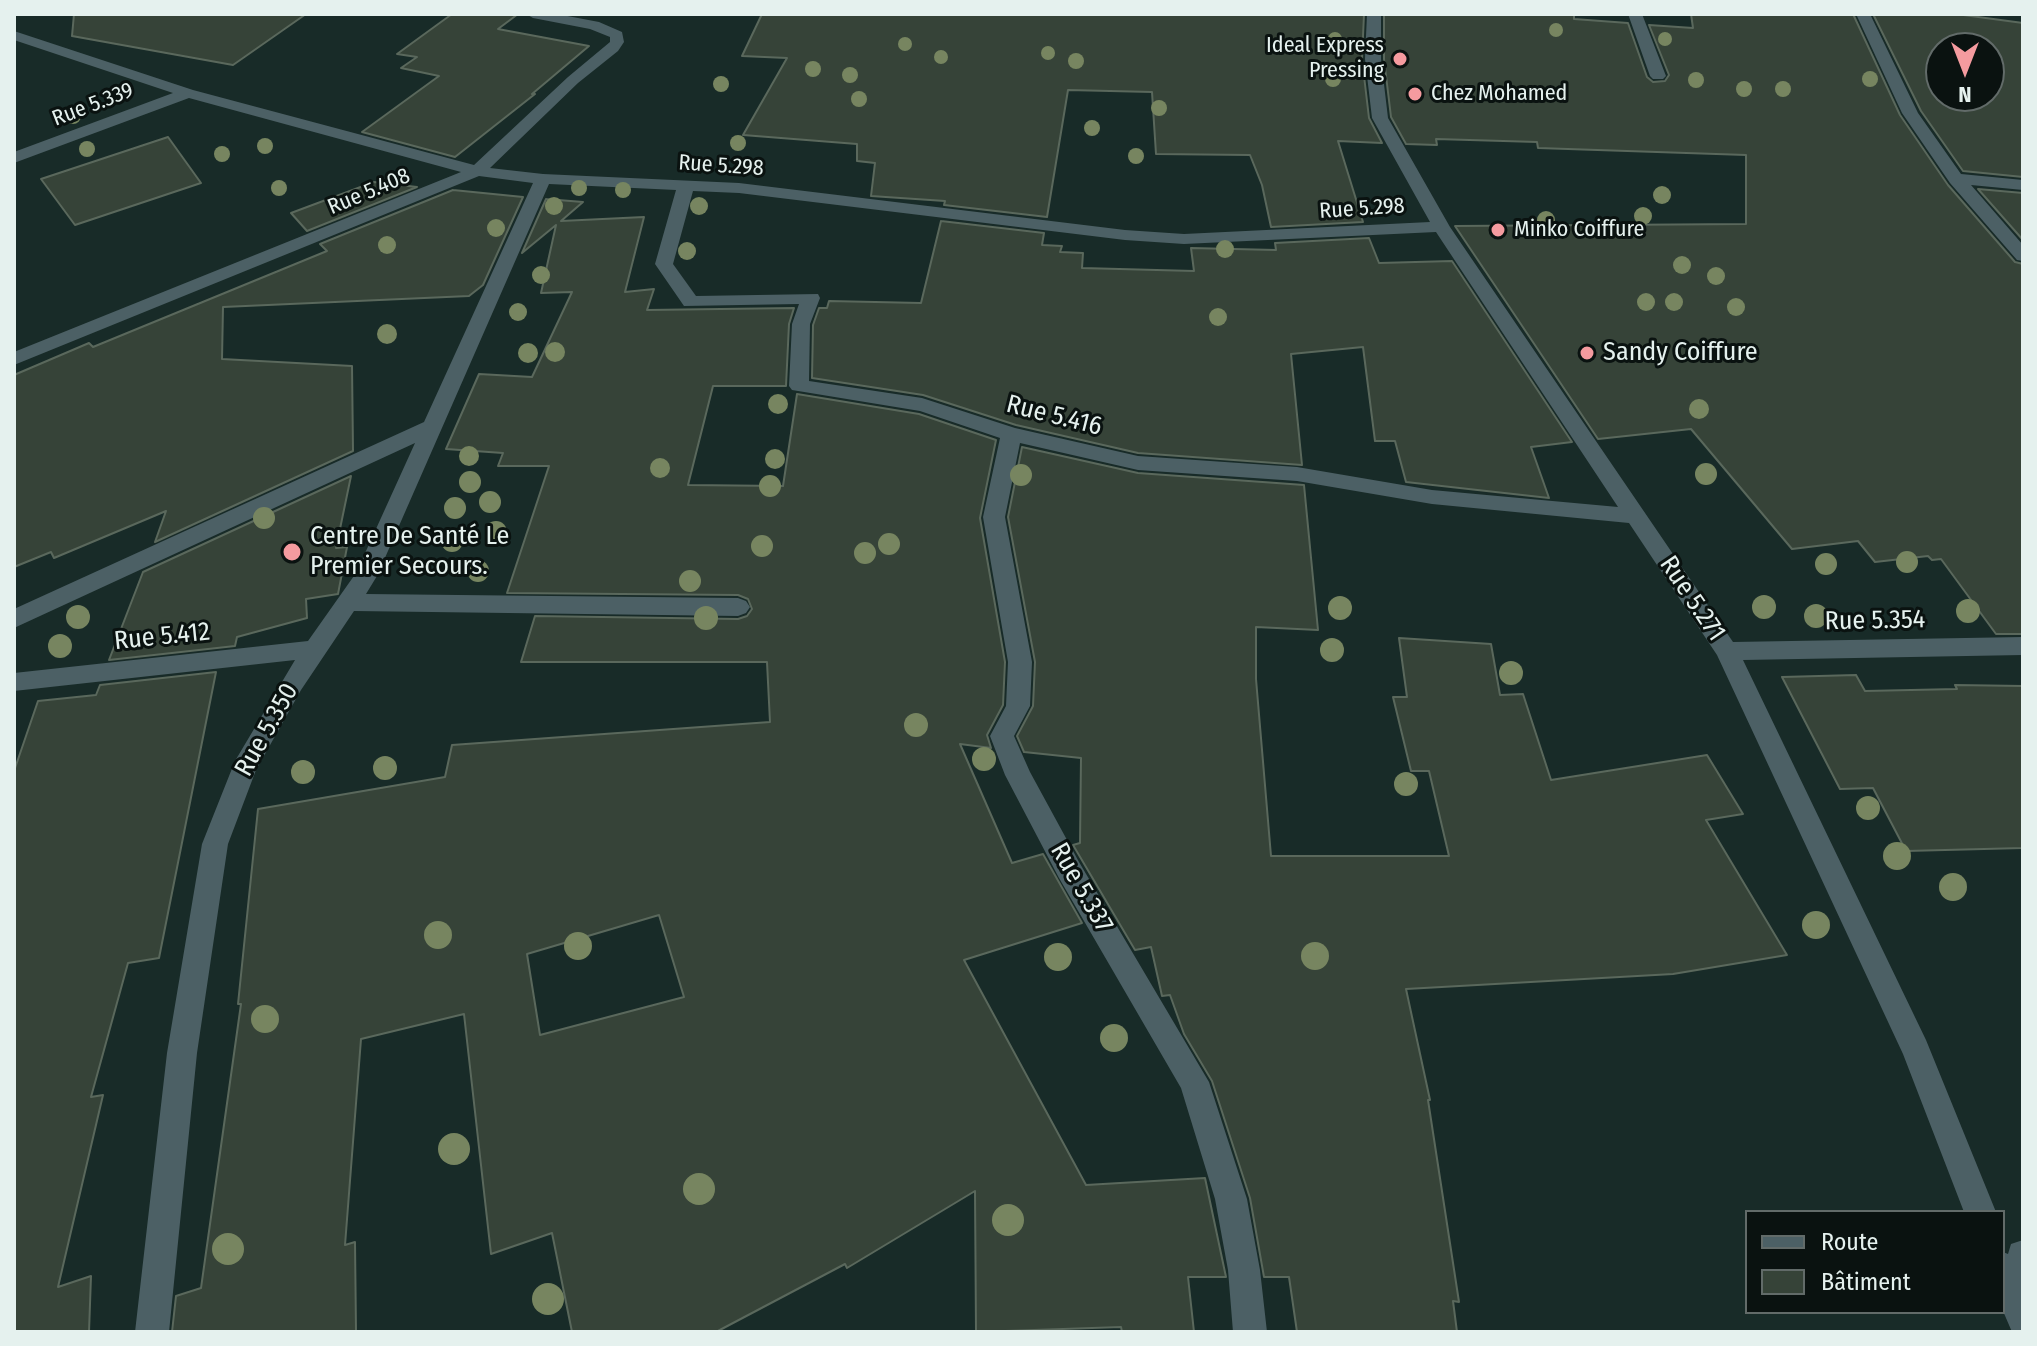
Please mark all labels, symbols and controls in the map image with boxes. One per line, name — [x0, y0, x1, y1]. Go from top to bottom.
north arrow — [1925, 32, 2005, 112]
place label: Ideal Express Pressing — [1266, 33, 1384, 84]
marker: Ideal Express Pressing — [1391, 50, 1409, 68]
street label: Rue 5.339 — [49, 77, 137, 133]
place label: Chez Mohamed — [1431, 81, 1567, 107]
text: N — [1958, 81, 1972, 108]
marker: Chez Mohamed — [1406, 85, 1424, 103]
street label: Rue 5.298 — [677, 150, 765, 182]
street label: Rue 5.408 — [324, 163, 414, 221]
street label: Rue 5.298 — [1318, 193, 1406, 225]
place label: Minko Coiffure — [1514, 217, 1644, 243]
marker: Minko Coiffure — [1489, 221, 1507, 239]
place label: Sandy Coiffure — [1603, 337, 1758, 369]
marker: Sandy Coiffure — [1578, 344, 1596, 362]
street label: Rue 5.416 — [1003, 389, 1105, 443]
place label: Centre De Santé Le Premier Secours. — [310, 521, 509, 582]
marker: Centre De Santé Le Premier Secours. — [281, 541, 303, 563]
street label: Rue 5.271 — [1652, 551, 1732, 647]
street label: Rue 5.354 — [1824, 605, 1926, 637]
street label: Rue 5.412 — [113, 616, 211, 658]
street label: Rue 5.350 — [229, 678, 305, 782]
street label: Rue 5.337 — [1043, 838, 1119, 938]
legend — [1745, 1210, 2005, 1314]
text: Route — [1821, 1228, 1878, 1256]
text: Bâtiment — [1821, 1268, 1911, 1296]

